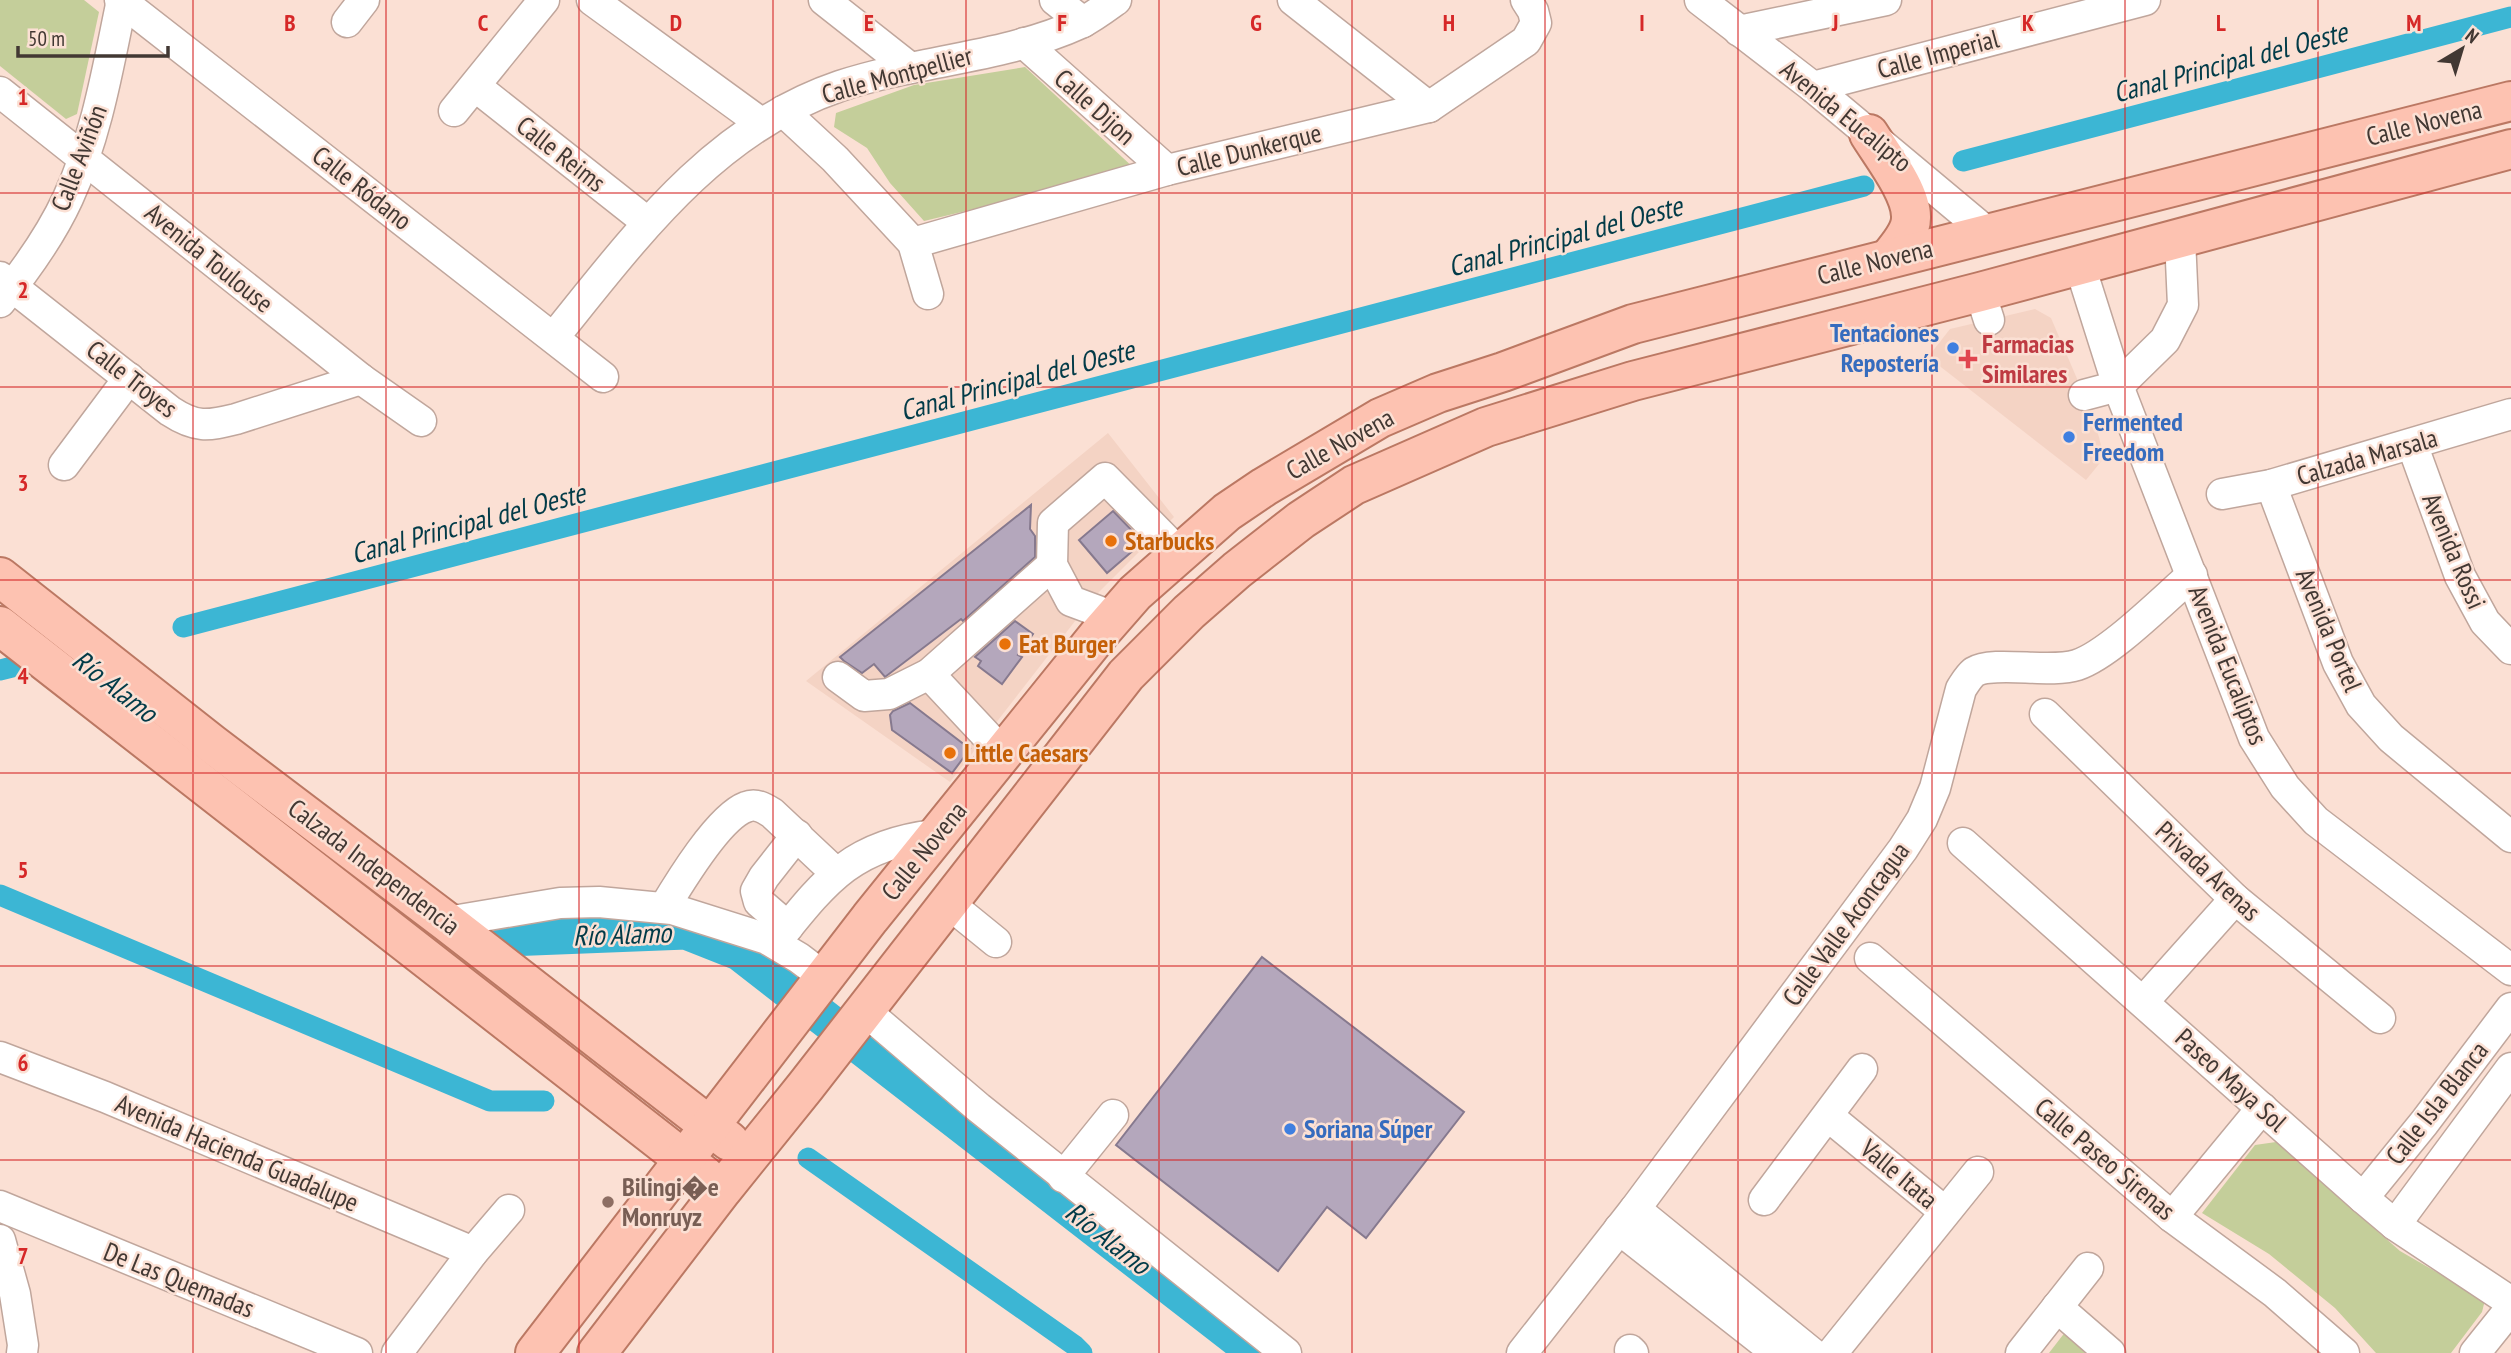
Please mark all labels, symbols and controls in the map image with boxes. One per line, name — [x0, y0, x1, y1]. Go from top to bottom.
text: B — [284, 8, 296, 37]
text: C — [478, 8, 489, 37]
text: D — [670, 8, 682, 37]
text: E — [864, 8, 874, 37]
text: F — [1057, 8, 1067, 37]
text: G — [1250, 8, 1262, 37]
text: H — [1443, 8, 1455, 37]
text: I — [1639, 8, 1645, 37]
text: J — [1831, 8, 1838, 37]
text: K — [2022, 8, 2034, 37]
text: L — [2216, 8, 2226, 37]
text: M — [2406, 8, 2422, 37]
water label: Canal Principal del Oeste — [2109, 12, 2353, 111]
scale bar — [18, 14, 168, 58]
north arrow — [2427, 14, 2497, 84]
street label: Calle Imperial — [1873, 21, 2002, 86]
text: N — [2461, 23, 2484, 48]
text: 50 m — [28, 25, 65, 52]
street label: Calle Montpellier — [818, 39, 976, 110]
street label: Avenida Eucalipto — [1774, 52, 1919, 179]
street label: Calle Dijon — [1048, 62, 1143, 152]
text: 1 — [18, 82, 29, 111]
street label: Calle Novena — [2363, 92, 2485, 153]
street label: Calle Aviñón — [43, 100, 114, 216]
street label: Calle Reims — [510, 109, 612, 199]
street label: Calle Dunkerque — [1173, 116, 1324, 183]
street label: Calle Ródano — [306, 138, 419, 237]
water label: Canal Principal del Oeste — [1444, 186, 1688, 285]
street label: Avenida Toulouse — [139, 196, 280, 319]
street label: Calle Novena — [1814, 231, 1936, 292]
text: 2 — [18, 275, 29, 304]
place label: Tentaciones Repostería — [1830, 316, 1939, 379]
place label: Farmacias Similares — [1982, 327, 2074, 390]
water label: Canal Principal del Oeste — [896, 330, 1140, 429]
street label: Calle Troyes — [80, 333, 184, 424]
marker: Tentaciones Repostería — [1945, 340, 1961, 356]
marker: Farmacias Similares — [1960, 351, 1976, 367]
street label: Calle Novena — [1280, 401, 1399, 487]
place label: Fermented Freedom — [2083, 405, 2183, 468]
street label: Calzada Marsala — [2293, 421, 2441, 492]
marker: Fermented Freedom — [2061, 429, 2077, 445]
text: 3 — [18, 468, 29, 497]
water label: Canal Principal del Oeste — [347, 473, 591, 572]
street label: Avenida Rossi — [2415, 488, 2494, 614]
place label: Starbucks — [1125, 524, 1214, 557]
marker: Starbucks — [1103, 533, 1119, 549]
street label: Avenida Portel — [2289, 563, 2370, 696]
street label: Avenida Eucaliptos — [2182, 580, 2275, 749]
place label: Eat Burger — [1019, 627, 1116, 660]
marker: Eat Burger — [997, 636, 1013, 652]
water label: Río Alamo — [65, 641, 167, 732]
text: 4 — [18, 661, 29, 690]
place label: Little Caesars — [964, 736, 1088, 769]
marker: Little Caesars — [942, 745, 958, 761]
street label: Calzada Independencia — [282, 791, 467, 942]
street label: Calle Novena — [874, 794, 974, 907]
street label: Privada Arenas — [2149, 814, 2268, 928]
street label: Calle Valle Aconcagua — [1775, 835, 1916, 1012]
text: 5 — [18, 855, 29, 884]
water label: Río Alamo — [572, 913, 674, 954]
street label: Paseo Maya Sol — [2169, 1021, 2294, 1138]
street label: Calle Isla Blanca — [2378, 1035, 2495, 1171]
text: 6 — [18, 1048, 29, 1077]
street label: Avenida Hacienda Guadalupe — [111, 1086, 364, 1219]
street label: Calle Paseo Sirenas — [2028, 1090, 2182, 1227]
place label: Soriana Súper — [1304, 1112, 1433, 1145]
marker: Soriana Súper — [1282, 1121, 1298, 1137]
street label: Valle Itata — [1853, 1131, 1945, 1215]
place label: Bilingi�e Monruyz — [622, 1170, 719, 1233]
water label: Río Alamo — [1058, 1193, 1160, 1284]
marker: Bilingi�e Monruyz — [600, 1194, 616, 1210]
street label: De Las Quemadas — [99, 1234, 259, 1325]
text: 7 — [18, 1241, 29, 1270]

